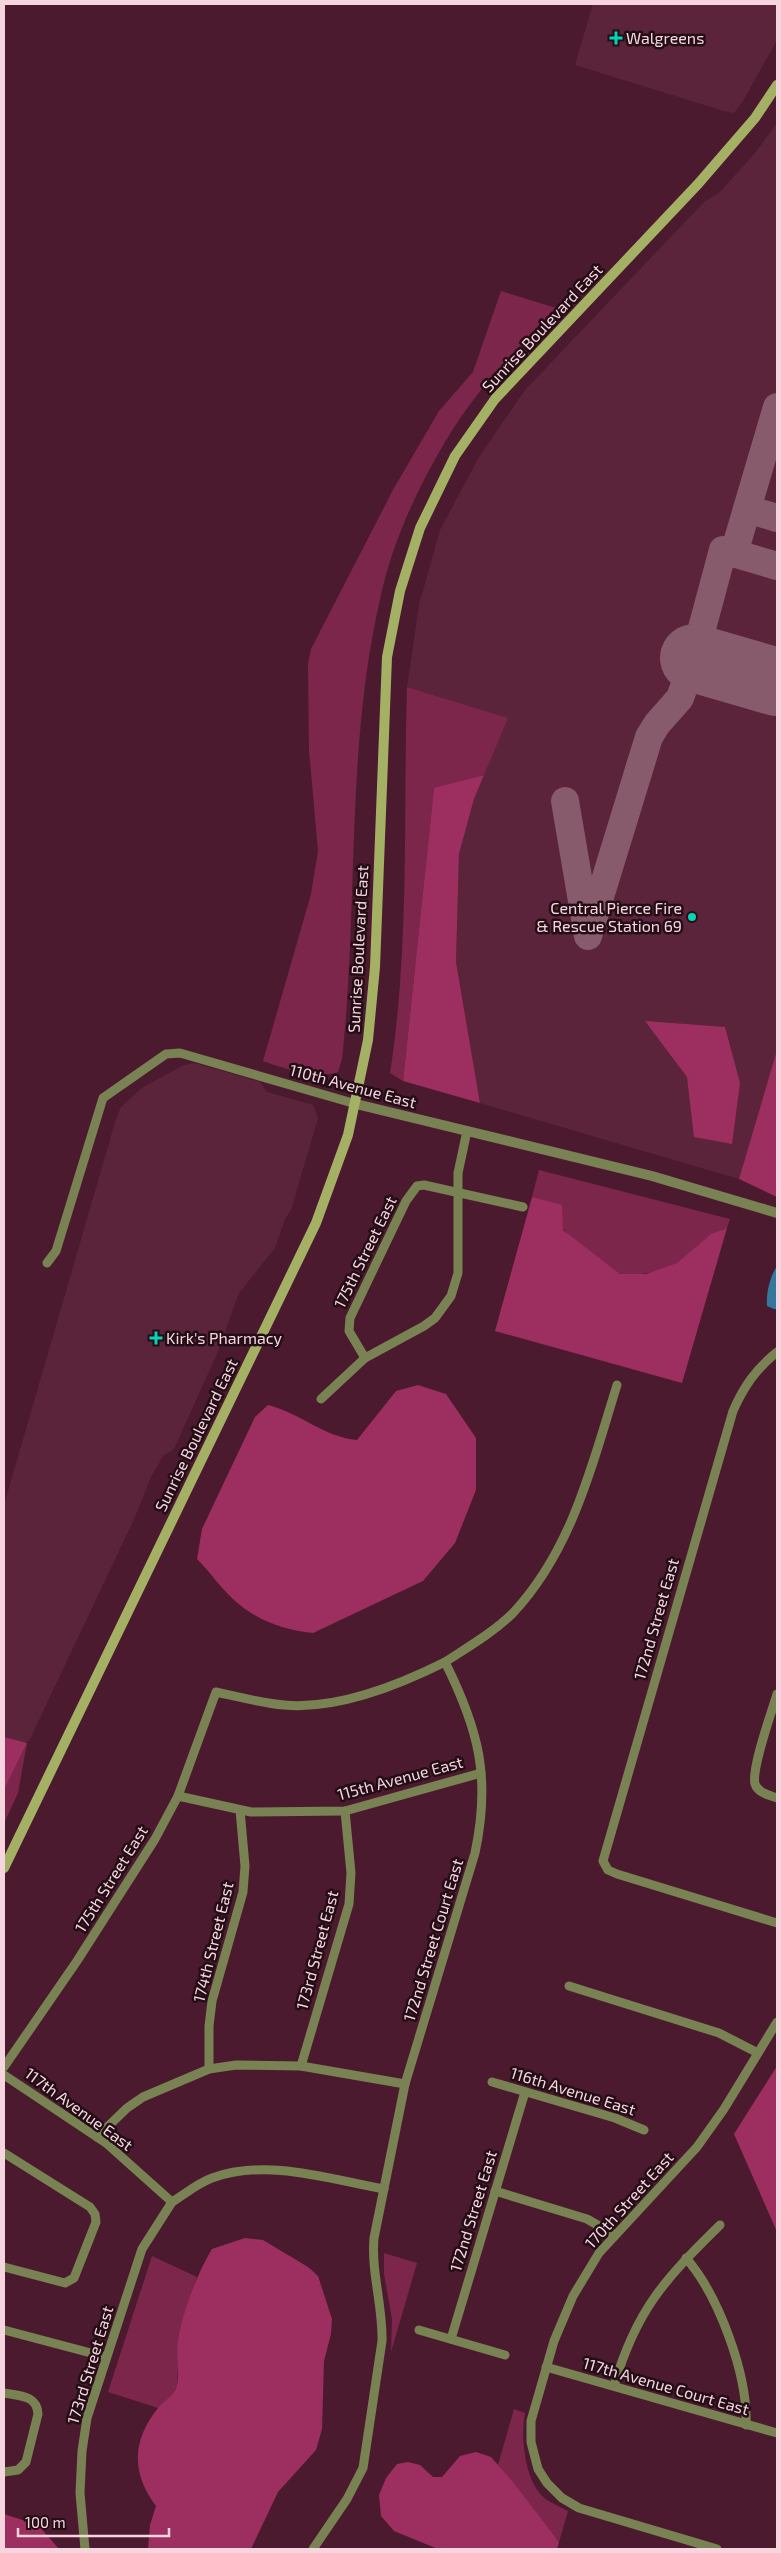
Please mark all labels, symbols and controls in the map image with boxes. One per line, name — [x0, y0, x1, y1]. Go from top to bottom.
place label: Walgreens — [626, 28, 704, 47]
marker: Walgreens — [610, 32, 622, 44]
street label: Sunrise Boulevard East — [478, 260, 606, 395]
street label: Sunrise Boulevard East — [344, 865, 371, 1033]
place label: Central Pierce Fire & Rescue Station 69 — [536, 898, 682, 935]
marker: Central Pierce Fire & Rescue Station 69 — [686, 911, 698, 923]
street label: 110th Avenue East — [288, 1060, 418, 1112]
street label: 175th Street East — [329, 1193, 400, 1311]
place label: Kirk's Pharmacy — [166, 1328, 283, 1347]
marker: Kirk's Pharmacy — [150, 1332, 162, 1344]
street label: Sunrise Boulevard East — [150, 1355, 241, 1514]
street label: 172nd Street East — [629, 1556, 682, 1682]
street label: 115th Avenue East — [335, 1752, 465, 1803]
street label: 175th Street East — [70, 1822, 151, 1936]
street label: 172nd Street Court East — [399, 1856, 466, 2023]
street label: 174th Street East — [188, 1880, 237, 2004]
street label: 173rd Street East — [291, 1888, 342, 2011]
street label: 116th Avenue East — [508, 2062, 638, 2119]
street label: 117th Avenue East — [22, 2063, 137, 2154]
street label: 172nd Street East — [445, 2148, 500, 2274]
street label: 170th Street East — [580, 2148, 677, 2252]
street label: 173rd Street East — [63, 2304, 117, 2426]
street label: 117th Avenue Court East — [581, 2353, 751, 2418]
scale bar — [18, 2506, 169, 2538]
text: 100 m — [25, 2513, 66, 2531]

